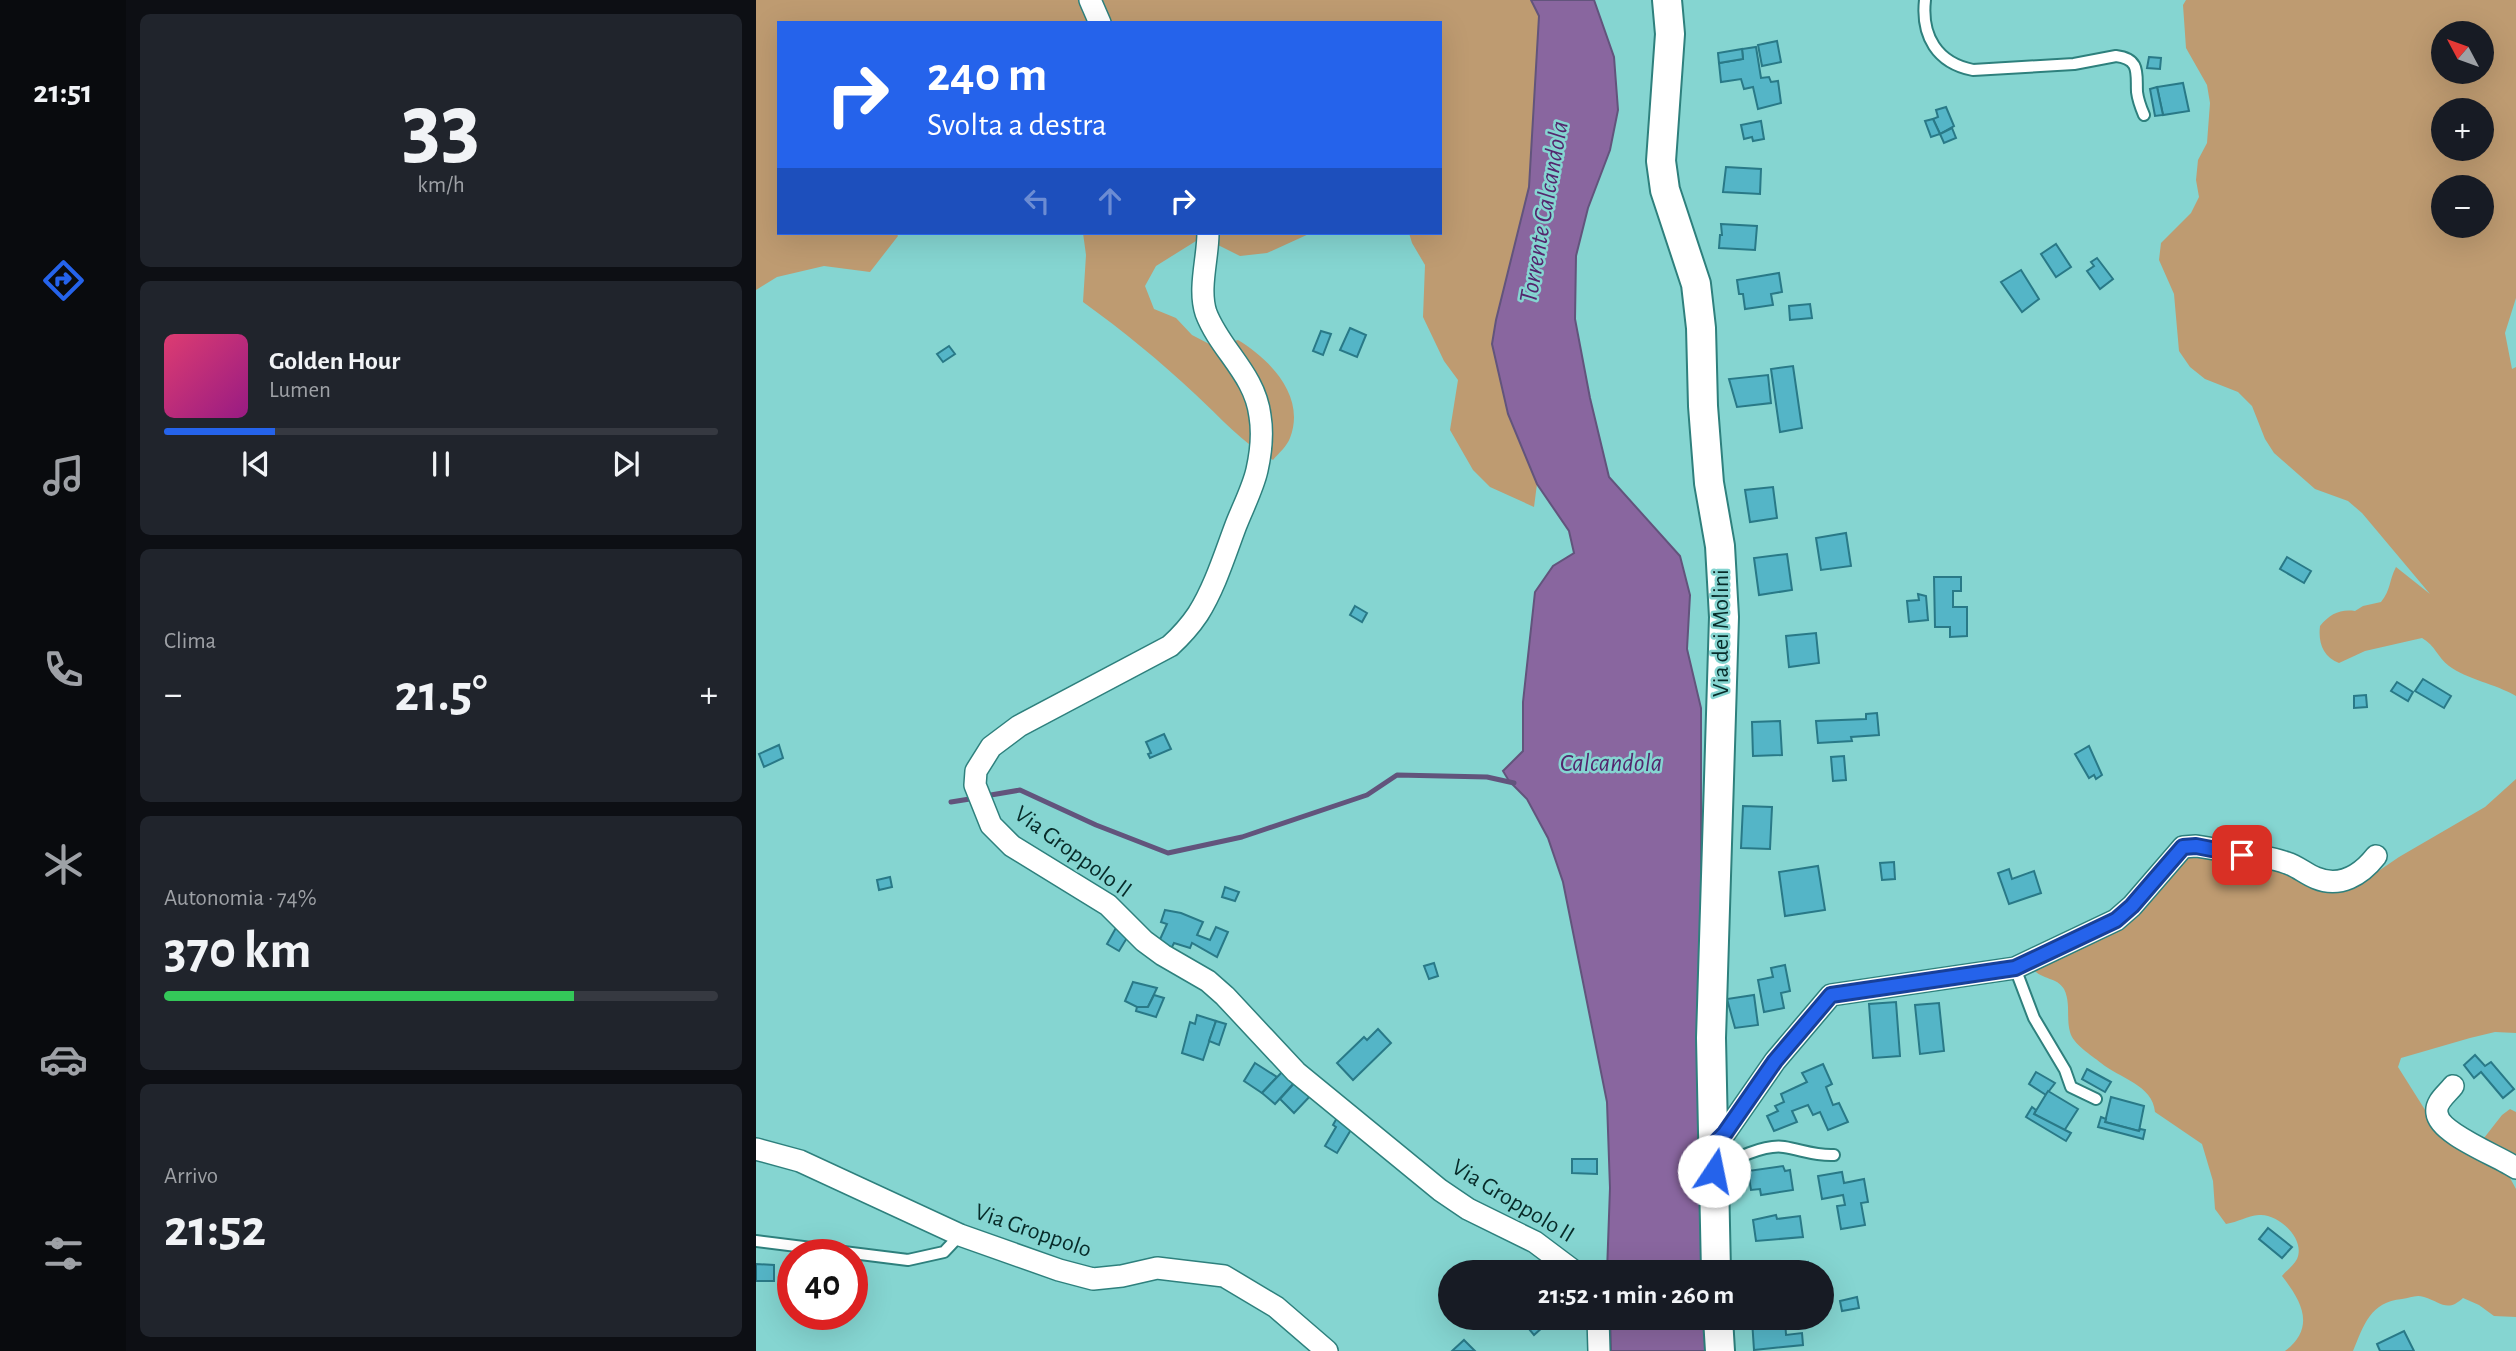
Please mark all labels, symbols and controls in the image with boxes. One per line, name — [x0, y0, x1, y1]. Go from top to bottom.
north arrow — [2431, 21, 2494, 84]
map controls — [2431, 21, 2494, 238]
icon: right — [812, 49, 903, 140]
text: 240 m — [927, 51, 1047, 100]
text: 21:51 — [33, 76, 93, 108]
text: 33 — [402, 81, 480, 172]
button: + — [2431, 98, 2494, 161]
text: Svolta a destra — [927, 109, 1107, 141]
water label: Torrente Calcandola — [1515, 119, 1573, 305]
text: km/h — [417, 174, 465, 197]
button: − — [2431, 175, 2494, 238]
icon: left — [1018, 182, 1056, 220]
icon: ahead — [1091, 182, 1129, 220]
icon: right — [1164, 182, 1202, 220]
icon: directions — [39, 256, 88, 305]
text: Golden Hour — [269, 348, 400, 374]
text: Lumen — [269, 379, 331, 402]
icon: previous — [237, 445, 275, 483]
icon: pause — [422, 445, 460, 483]
icon: next — [607, 445, 645, 483]
icon: music — [39, 451, 88, 500]
street label: Via dei Molini — [1709, 569, 1733, 697]
text: Clima — [164, 630, 216, 653]
icon: phone — [39, 645, 88, 694]
text: 21.5° — [395, 668, 487, 720]
text: − — [164, 676, 182, 714]
text: + — [700, 676, 718, 714]
water label: Calcandola — [1560, 750, 1662, 776]
street label: Via Groppolo II — [1010, 802, 1136, 902]
pin — [2212, 825, 2272, 885]
icon: arrive — [2223, 836, 2261, 874]
icon: climate — [39, 840, 88, 889]
text: Autonomia · 74% — [164, 887, 317, 910]
text: 370 km — [164, 925, 312, 977]
icon: car — [39, 1035, 88, 1084]
position arrow — [1677, 1134, 1751, 1208]
street label: Via Groppolo II — [1447, 1155, 1579, 1247]
text: Arrivo — [164, 1165, 218, 1188]
street label: Via Groppolo — [972, 1200, 1094, 1262]
text: 21:52 — [164, 1203, 266, 1255]
icon: filters — [39, 1229, 88, 1278]
speed limit sign: 40 — [777, 1239, 868, 1330]
text: 21:52 · 1 min · 260 m — [1538, 1282, 1734, 1308]

